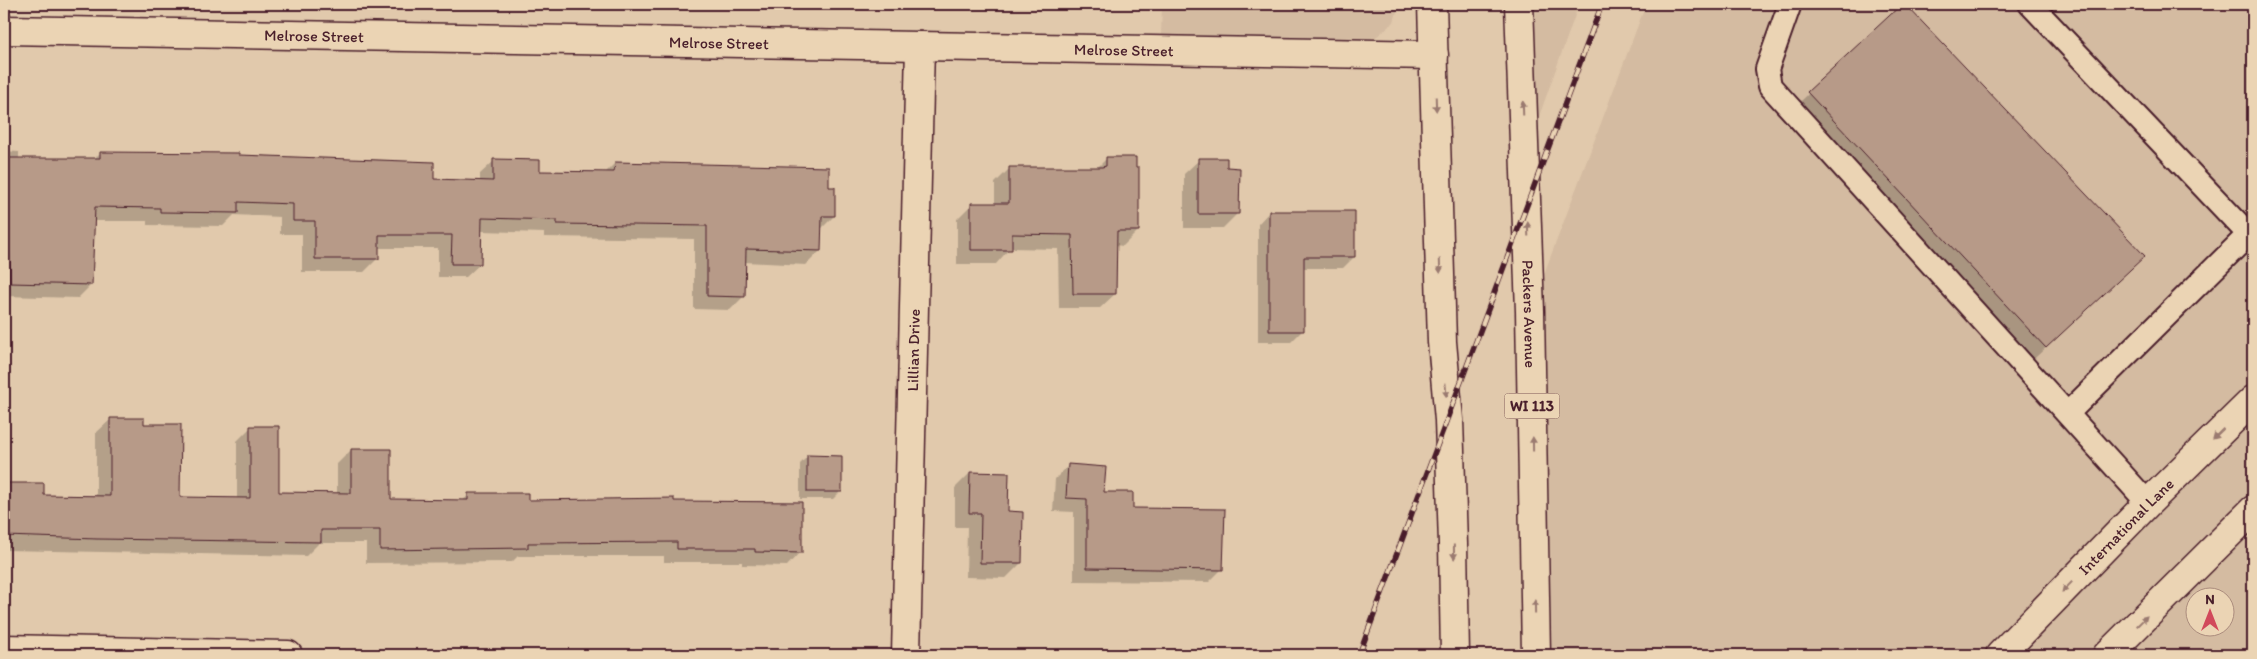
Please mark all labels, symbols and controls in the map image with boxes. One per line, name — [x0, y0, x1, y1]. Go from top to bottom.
street label: Melrose Street — [264, 26, 364, 46]
street label: Melrose Street — [669, 33, 769, 53]
street label: Melrose Street — [1074, 40, 1174, 60]
one-way arrow — [1432, 96, 1440, 112]
one-way arrow — [1519, 99, 1527, 115]
one-way arrow — [1524, 221, 1532, 237]
one-way arrow — [1436, 258, 1444, 274]
street label: Packers Avenue — [1518, 259, 1540, 368]
street label: Lillian Drive — [903, 309, 924, 392]
one-way arrow — [1443, 382, 1451, 398]
road number: WI 113 — [1504, 394, 1560, 418]
one-way arrow — [2213, 428, 2225, 440]
one-way arrow — [1528, 436, 1536, 452]
street label: International Lane — [2075, 474, 2178, 579]
one-way arrow — [1450, 545, 1458, 561]
one-way arrow — [2061, 580, 2073, 592]
north arrow — [2184, 586, 2234, 636]
text: N — [2205, 591, 2215, 608]
one-way arrow — [1531, 598, 1539, 614]
one-way arrow — [2135, 615, 2147, 627]

